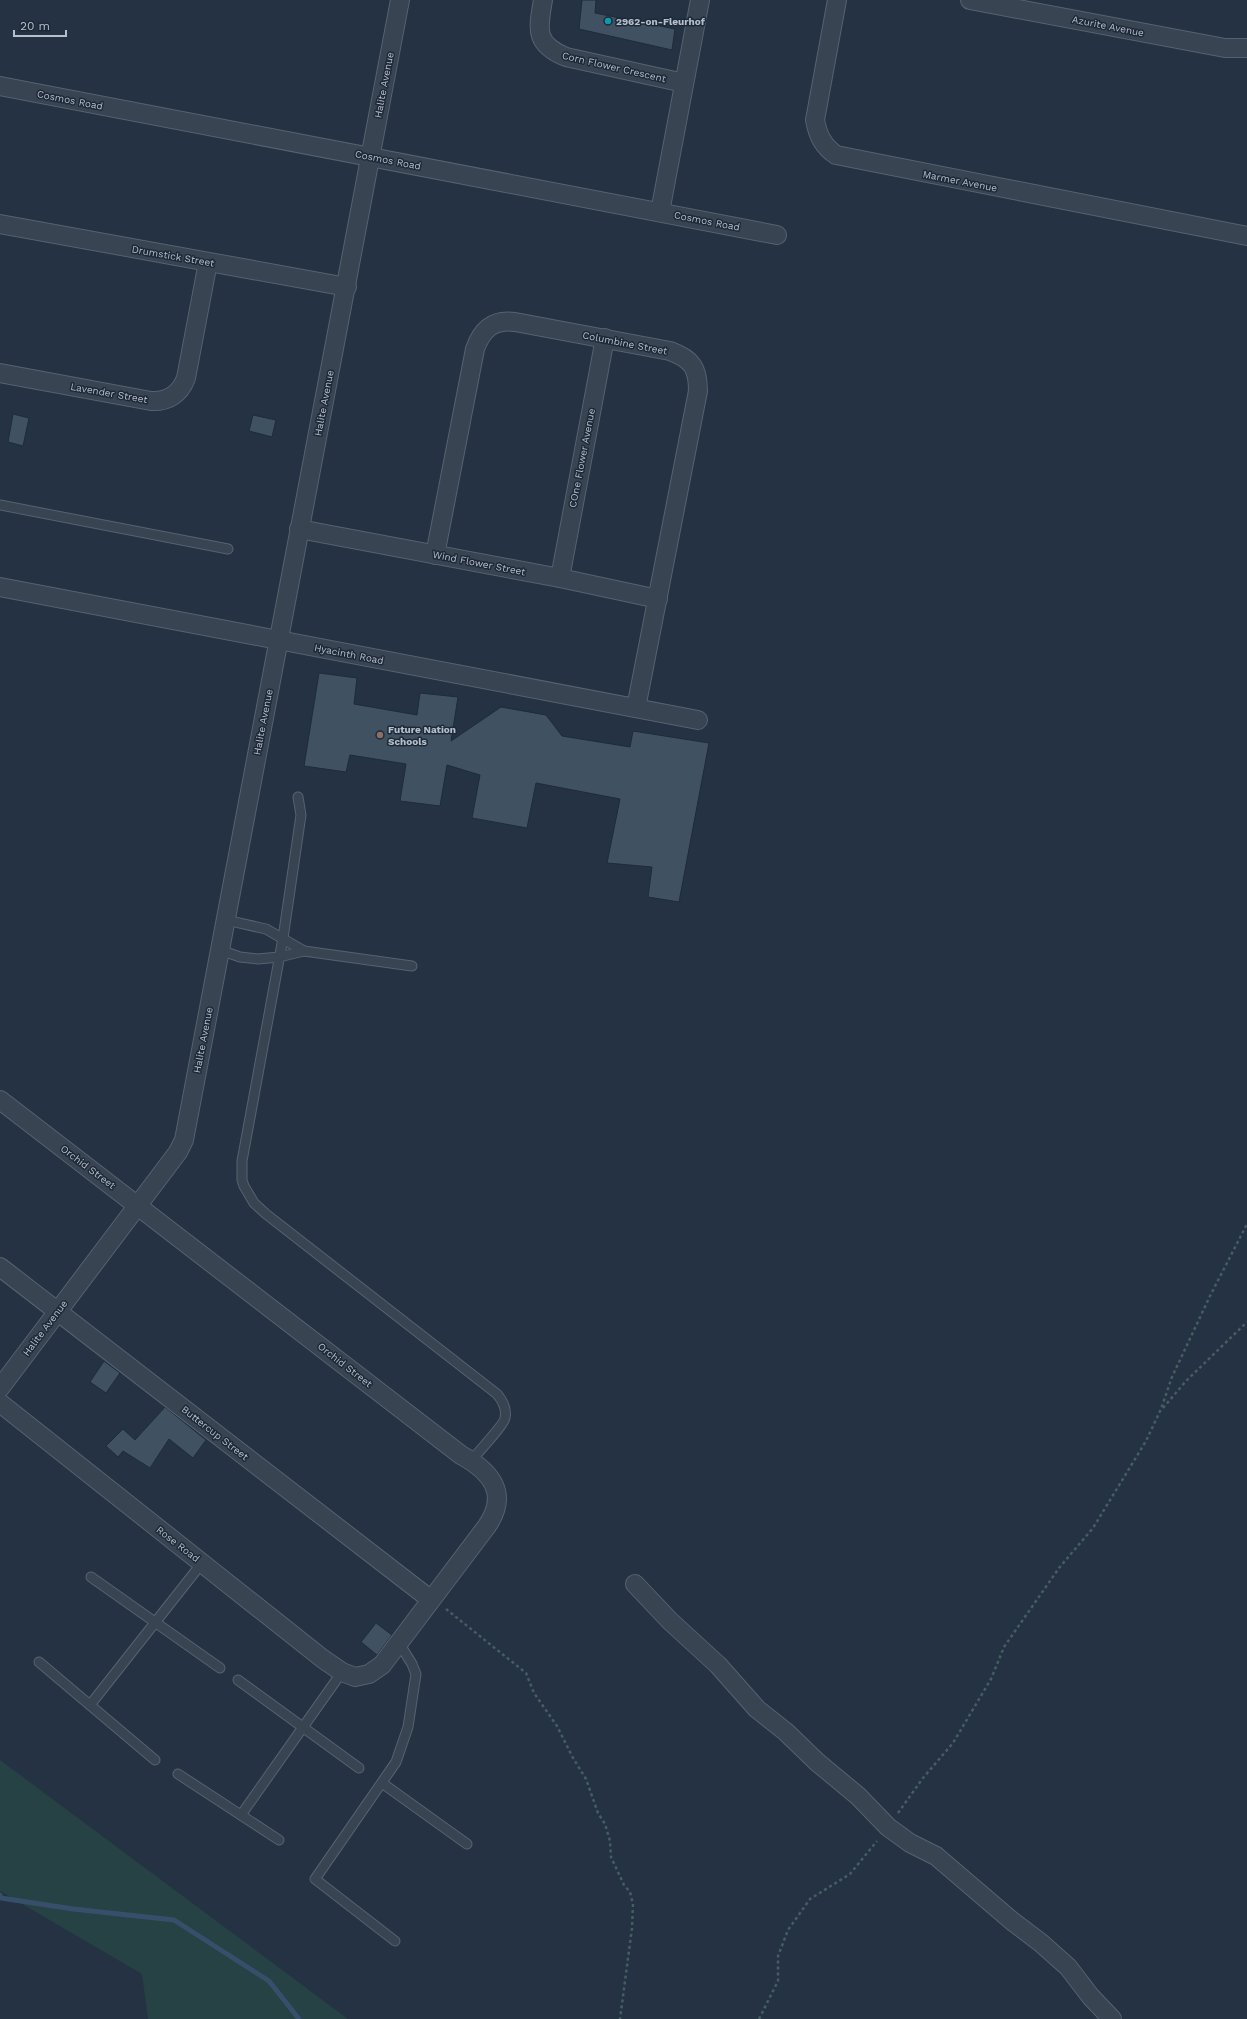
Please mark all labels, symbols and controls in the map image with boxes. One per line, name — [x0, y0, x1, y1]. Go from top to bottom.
scale bar — [14, 12, 66, 38]
street label: Azurite Avenue — [1071, 14, 1145, 38]
marker: 2962-on-Fleurhof — [603, 16, 613, 26]
place label: 2962-on-Fleurhof — [616, 16, 706, 27]
text: 20 m — [20, 19, 50, 33]
street label: Corn Flower Crescent — [561, 50, 668, 84]
street label: Halite Avenue — [372, 51, 396, 119]
street label: Cosmos Road — [36, 88, 104, 112]
street label: Cosmos Road — [354, 148, 422, 172]
street label: Marmer Avenue — [922, 168, 998, 194]
street label: Cosmos Road — [673, 209, 741, 233]
street label: Drumstick Street — [131, 243, 216, 269]
street label: Columbine Street — [582, 329, 669, 357]
street label: Halite Avenue — [312, 369, 336, 437]
street label: Lavender Street — [70, 381, 149, 405]
street label: COne Flower Avenue — [567, 407, 597, 509]
street label: Wind Flower Street — [432, 549, 527, 578]
street label: Hyacinth Road — [313, 642, 385, 666]
street label: Halite Avenue — [251, 688, 275, 756]
place label: Future Nation Schools — [388, 724, 456, 747]
marker: Future Nation Schools — [375, 730, 385, 740]
street label: Halite Avenue — [191, 1006, 215, 1074]
street label: Orchid Street — [58, 1143, 118, 1192]
street label: Halite Avenue — [20, 1298, 70, 1358]
street label: Orchid Street — [316, 1340, 375, 1390]
street label: Buttercup Street — [179, 1404, 251, 1463]
street label: Rose Road — [154, 1524, 202, 1564]

